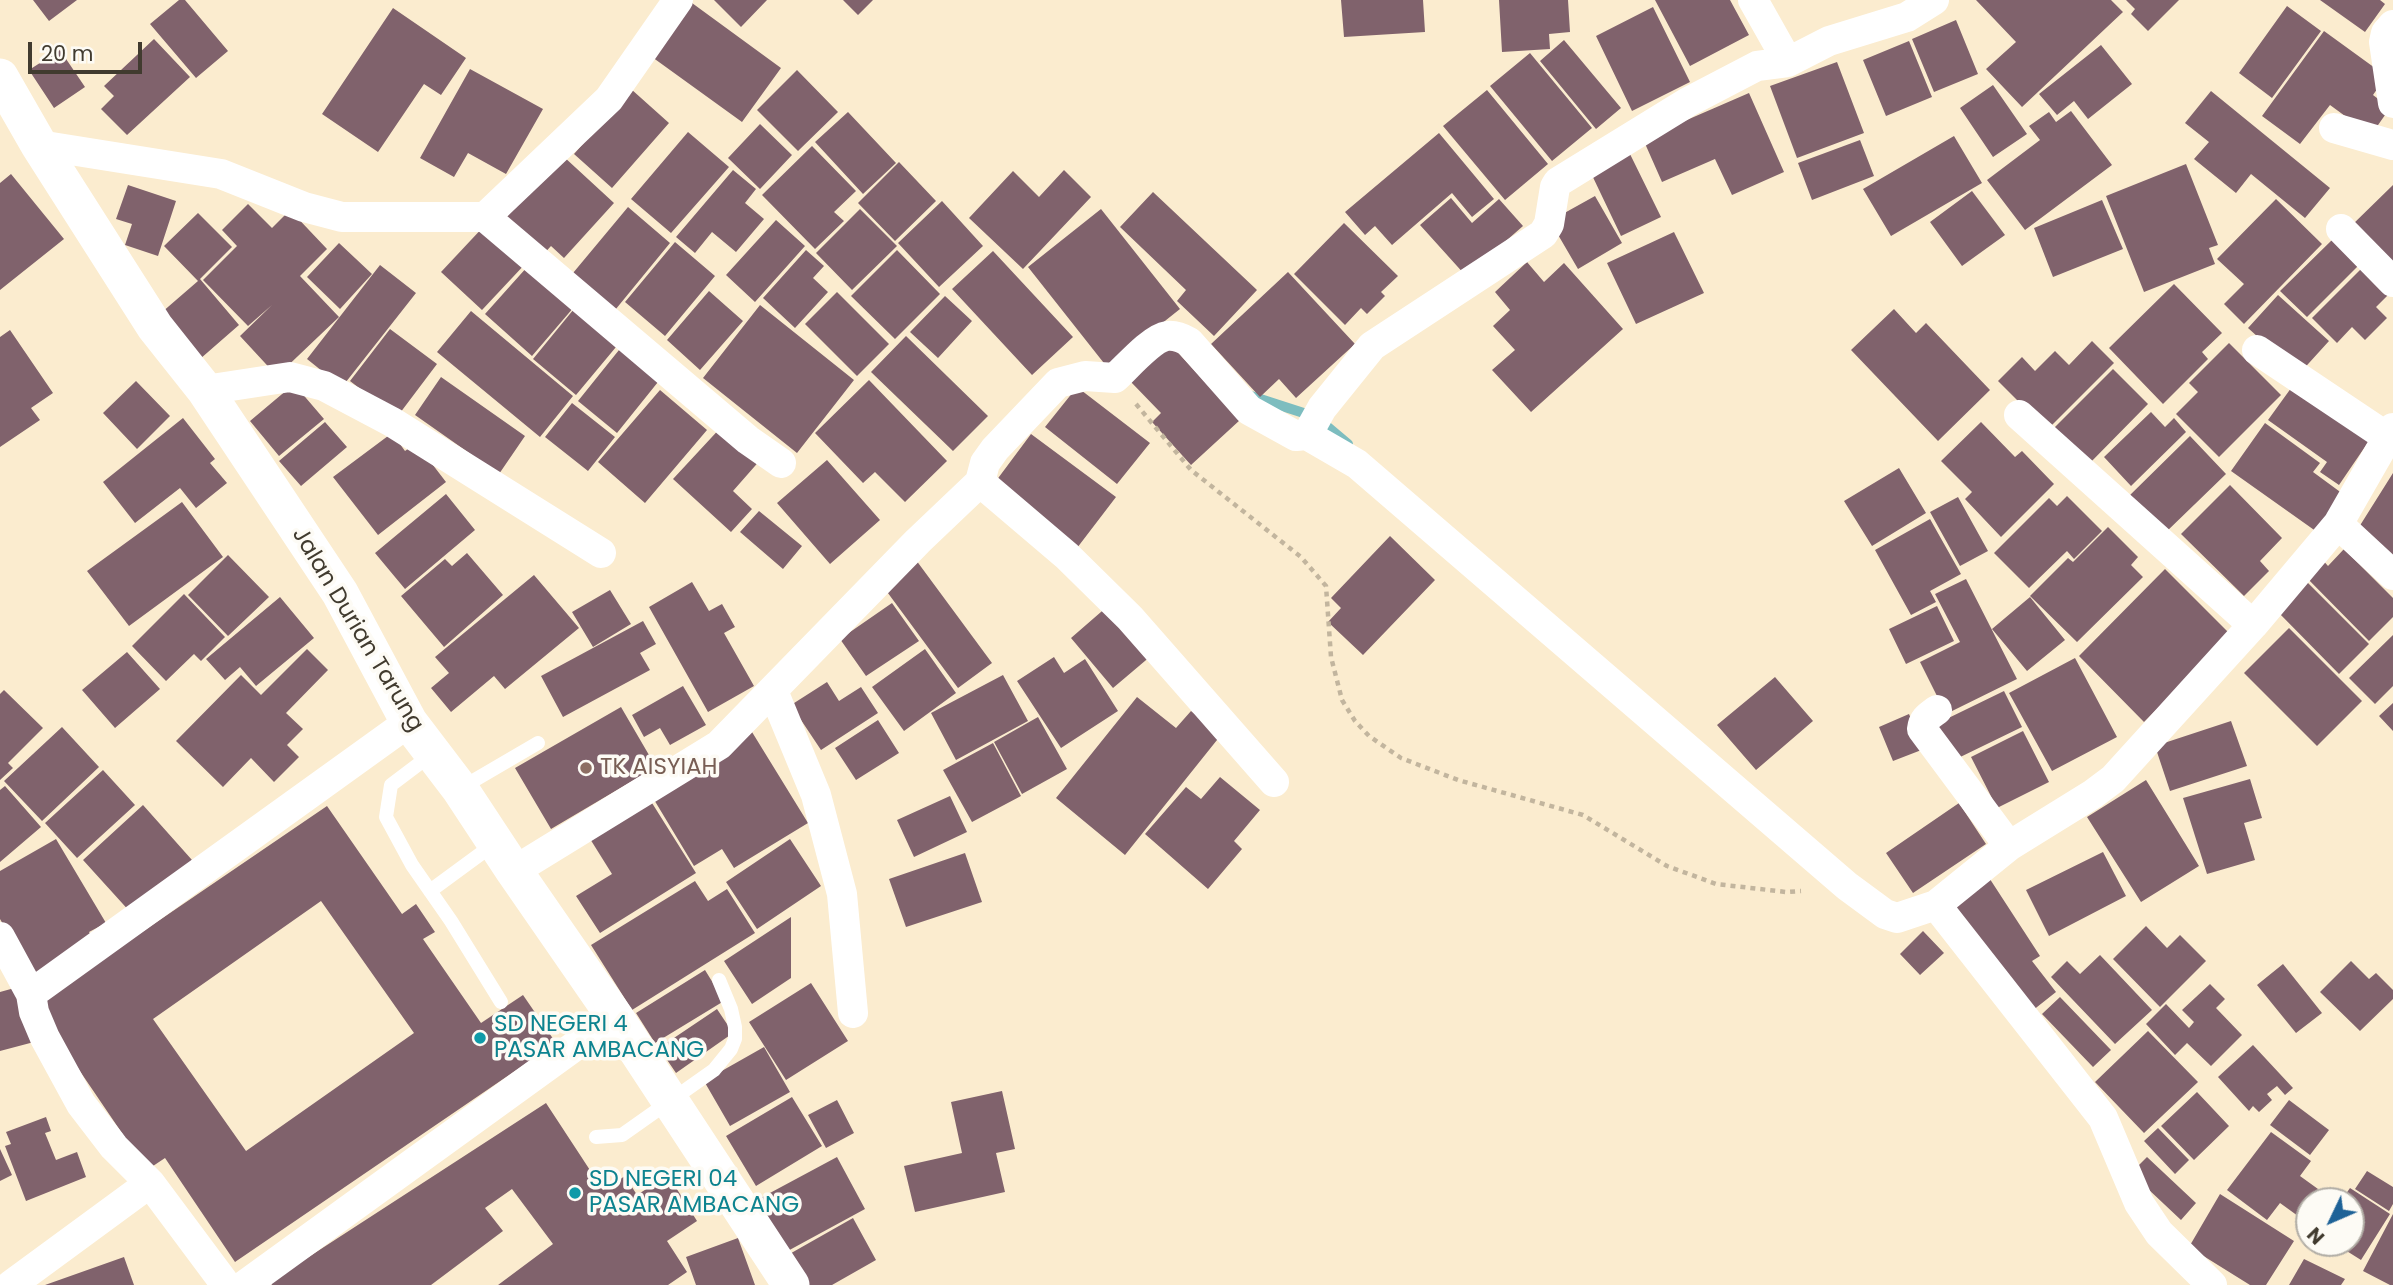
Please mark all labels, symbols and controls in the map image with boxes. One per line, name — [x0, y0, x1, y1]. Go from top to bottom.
scale bar — [32, 28, 145, 72]
text: 20 m — [41, 39, 94, 68]
street label: Jalan Durian Tarung — [285, 523, 429, 737]
place label: TK AISYIAH — [600, 754, 718, 782]
marker: TK AISYIAH — [578, 760, 594, 776]
place label: SD NEGERI 4 PASAR AMBACANG — [494, 1011, 704, 1065]
marker: SD NEGERI 4 PASAR AMBACANG — [472, 1030, 488, 1046]
place label: SD NEGERI 04 PASAR AMBACANG — [589, 1166, 799, 1220]
marker: SD NEGERI 04 PASAR AMBACANG — [567, 1185, 583, 1201]
north arrow — [2295, 1187, 2365, 1257]
text: N — [2301, 1221, 2331, 1250]

